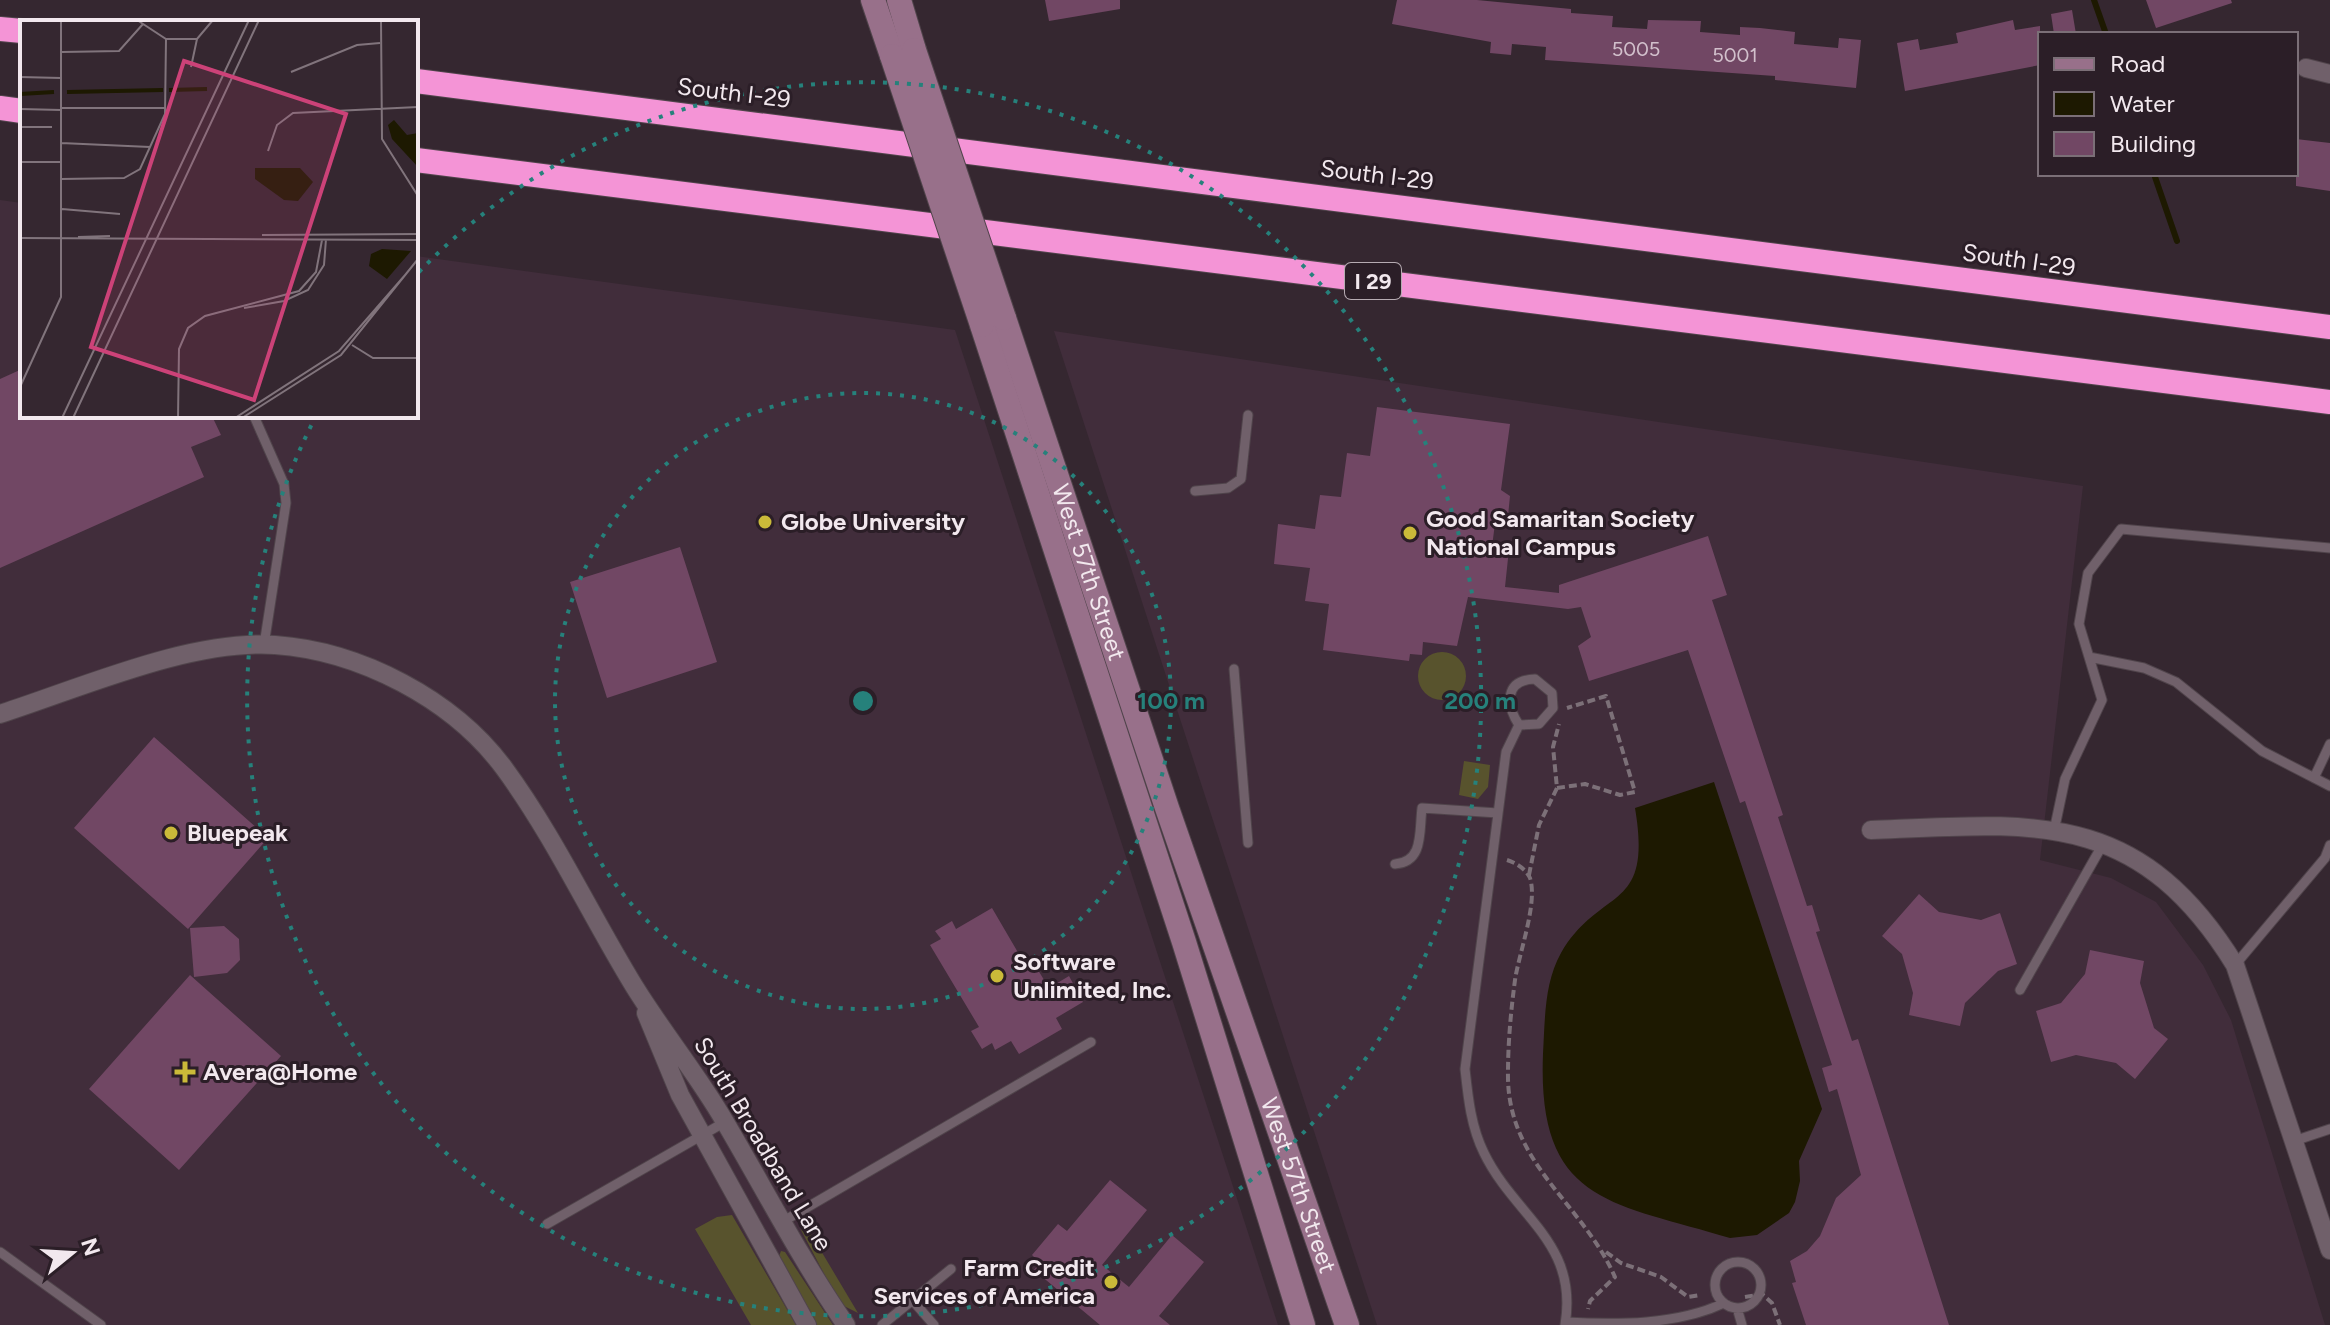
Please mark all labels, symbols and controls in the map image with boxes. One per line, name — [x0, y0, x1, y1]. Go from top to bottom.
inset map — [20, 20, 418, 418]
legend — [2038, 32, 2298, 176]
house number: 5005 — [1612, 37, 1660, 61]
house number: 5001 — [1712, 43, 1758, 67]
text: Road — [2110, 49, 2165, 78]
street label: South I-29 — [676, 71, 792, 114]
text: Water — [2110, 89, 2175, 118]
text: Building — [2110, 129, 2196, 158]
street label: South I-29 — [1319, 153, 1435, 196]
street label: South I-29 — [1961, 237, 2078, 282]
road number: I 29 — [1345, 263, 1401, 299]
street label: West 57th Street — [1046, 480, 1132, 664]
place label: Good Samaritan Society National Campus — [1426, 504, 1695, 561]
place label: Globe University — [781, 507, 965, 536]
marker: Globe University — [756, 513, 774, 531]
marker: Good Samaritan Society National Campus — [1401, 524, 1419, 542]
text: 100 m — [1137, 686, 1205, 715]
text: 200 m — [1444, 686, 1516, 715]
centre of rings — [849, 687, 877, 715]
place label: Bluepeak — [187, 818, 288, 847]
marker: Bluepeak — [162, 824, 180, 842]
place label: Software Unlimited, Inc. — [1013, 947, 1171, 1004]
marker: Software Unlimited, Inc. — [988, 967, 1006, 985]
street label: South Broadband Lane — [688, 1032, 839, 1256]
place label: Avera@Home — [203, 1057, 357, 1086]
marker: Avera@Home — [174, 1061, 196, 1083]
street label: West 57th Street — [1255, 1094, 1343, 1277]
north arrow — [32, 1213, 112, 1293]
text: N — [75, 1235, 106, 1259]
place label: Farm Credit Services of America — [873, 1253, 1095, 1310]
marker: Farm Credit Services of America — [1102, 1273, 1120, 1291]

